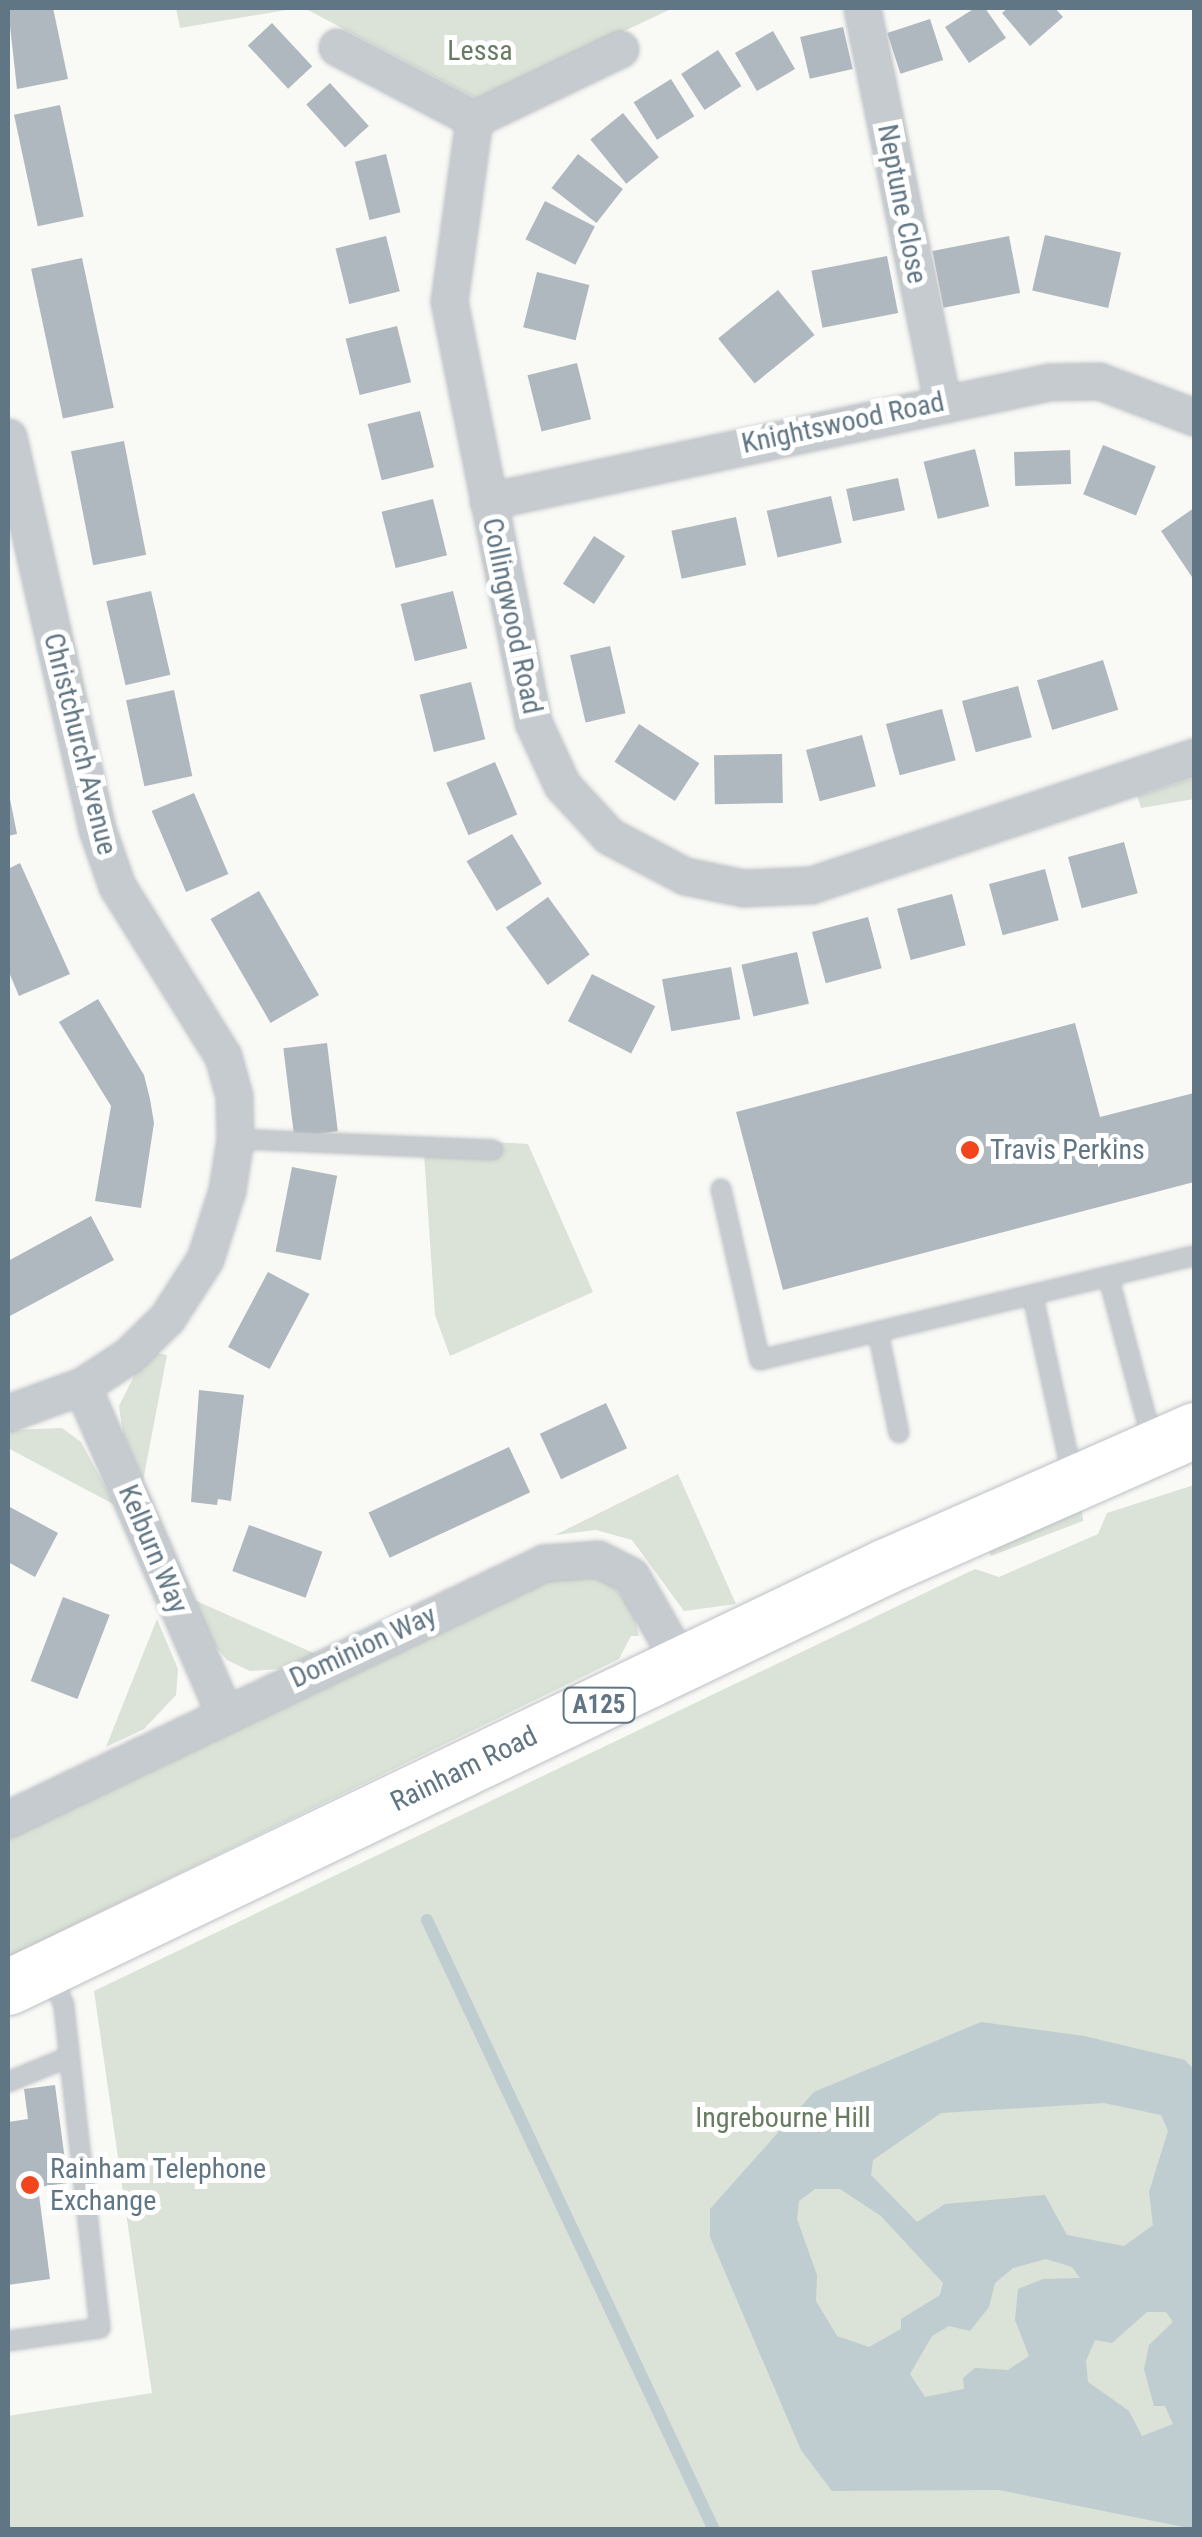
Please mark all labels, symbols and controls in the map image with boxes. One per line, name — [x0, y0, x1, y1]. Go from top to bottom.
park label: Lessa — [447, 34, 513, 68]
street label: Neptune Close — [870, 122, 934, 286]
street label: Knightswood Road — [739, 385, 947, 461]
street label: Collingwood Road — [475, 515, 549, 717]
street label: Christchurch Avenue — [36, 630, 124, 858]
place label: Travis Perkins — [990, 1133, 1145, 1167]
marker: Travis Perkins — [959, 1139, 981, 1161]
street label: Kelburn Way — [111, 1480, 195, 1618]
street label: Dominion Way — [285, 1599, 441, 1695]
road number: A125 — [562, 1685, 636, 1725]
street label: Rainham Road — [385, 1719, 543, 1819]
park label: Ingrebourne Hill — [695, 2101, 871, 2135]
place label: Rainham Telephone Exchange — [50, 2152, 267, 2218]
marker: Rainham Telephone Exchange — [19, 2174, 41, 2196]

